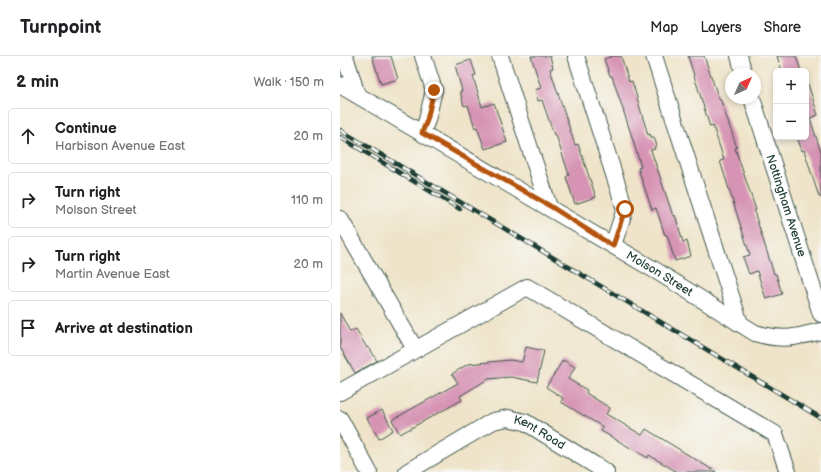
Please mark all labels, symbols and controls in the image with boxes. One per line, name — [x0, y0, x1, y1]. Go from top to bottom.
text: Turnpoint — [20, 16, 101, 39]
text: Map — [650, 19, 678, 36]
text: Layers — [700, 19, 742, 36]
text: Share — [764, 19, 801, 36]
north arrow — [725, 68, 761, 104]
map controls — [773, 68, 809, 140]
button: + — [773, 68, 809, 104]
text: 2 min — [16, 72, 59, 92]
text: Walk · 150 m — [253, 74, 324, 90]
route end — [425, 81, 443, 99]
button: − — [773, 104, 809, 140]
text: Continue — [55, 119, 117, 138]
icon: ahead — [17, 125, 39, 147]
text: 20 m — [293, 128, 323, 144]
text: Harbison Avenue East — [55, 138, 185, 154]
street label: Nottingham Avenue — [763, 153, 810, 259]
text: Turn right — [55, 183, 120, 202]
icon: right — [17, 189, 39, 211]
text: 110 m — [291, 192, 323, 208]
route start — [616, 200, 634, 218]
text: Molson Street — [55, 202, 137, 218]
text: Turn right — [55, 247, 120, 266]
street label: Molson Street — [623, 247, 696, 300]
icon: right — [17, 253, 39, 275]
text: 20 m — [293, 256, 323, 272]
text: Martin Avenue East — [55, 266, 170, 282]
icon: arrive — [17, 317, 39, 339]
text: Arrive at destination — [55, 319, 193, 338]
street label: Kent Road — [512, 412, 568, 453]

